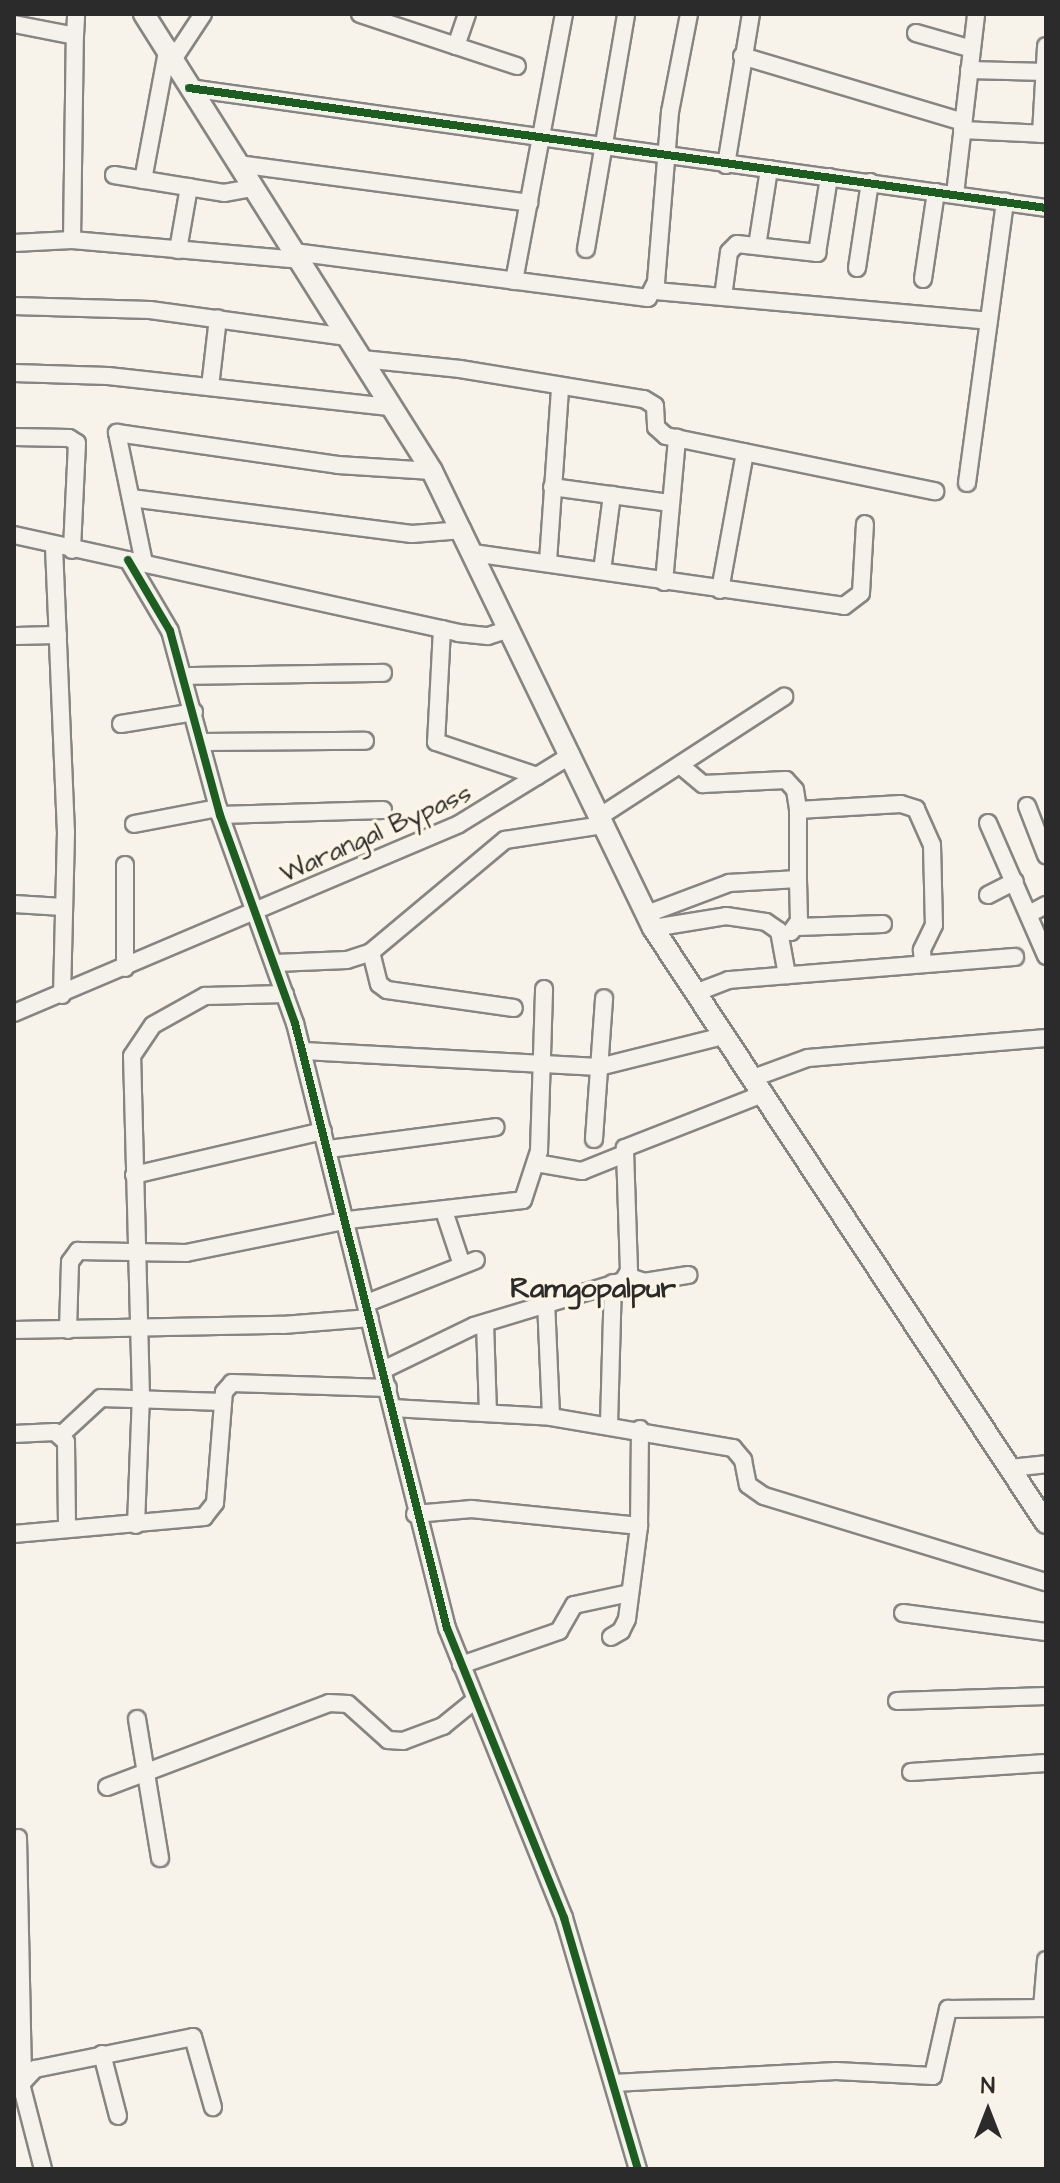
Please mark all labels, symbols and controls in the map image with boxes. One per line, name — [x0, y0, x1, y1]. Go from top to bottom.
street label: Warangal Bypass — [276, 778, 476, 890]
district label: Ramgopalpur — [510, 1272, 676, 1306]
north arrow — [948, 2071, 1028, 2151]
text: N — [981, 2071, 995, 2102]

